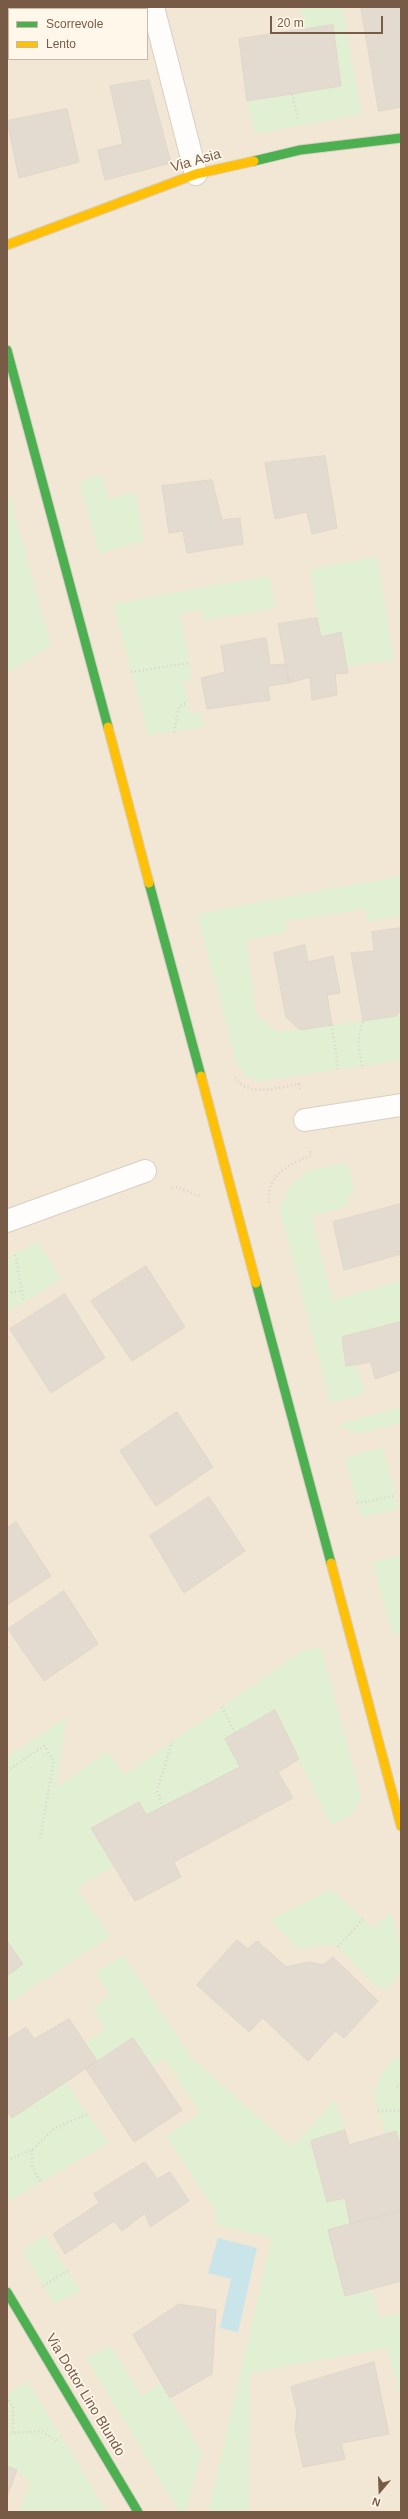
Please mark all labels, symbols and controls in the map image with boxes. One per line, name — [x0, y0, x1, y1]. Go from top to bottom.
legend — [8, 8, 148, 60]
scale bar — [272, 8, 385, 34]
text: 20 m — [277, 16, 304, 30]
text: Scorrevole — [46, 17, 103, 31]
text: Lento — [46, 37, 76, 51]
street label: Via Asia — [169, 146, 223, 176]
street label: Via Dottor Lino Blundo — [42, 2331, 128, 2459]
north arrow — [360, 2471, 400, 2511]
text: N — [370, 2495, 382, 2509]

